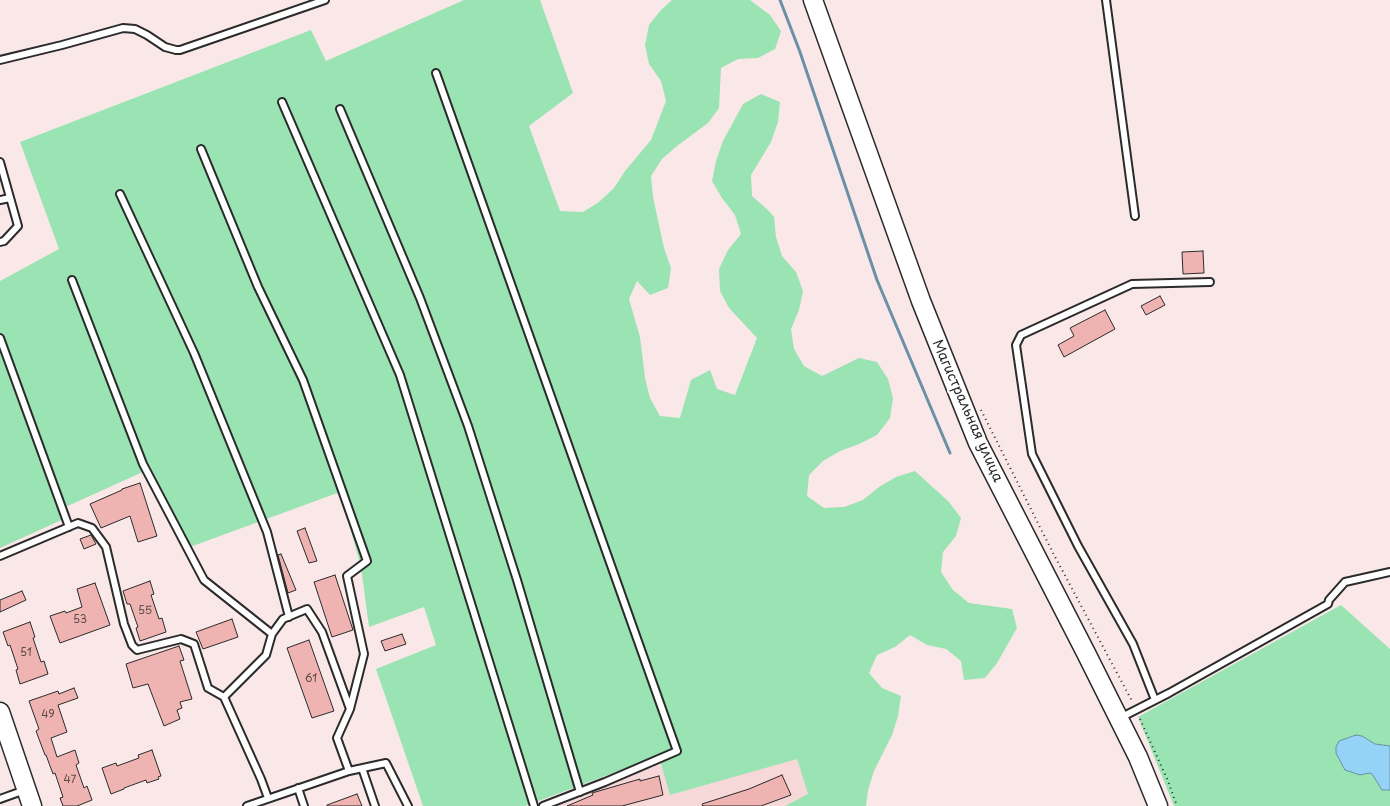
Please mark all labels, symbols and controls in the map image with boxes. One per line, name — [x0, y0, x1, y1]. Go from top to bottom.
street label: Магистральная улица — [928, 337, 1006, 485]
house number: 55 — [138, 604, 152, 618]
house number: 53 — [73, 613, 87, 627]
house number: 51 — [20, 646, 32, 660]
house number: 61 — [305, 672, 317, 686]
house number: 49 — [41, 708, 55, 722]
house number: 47 — [64, 773, 76, 787]

